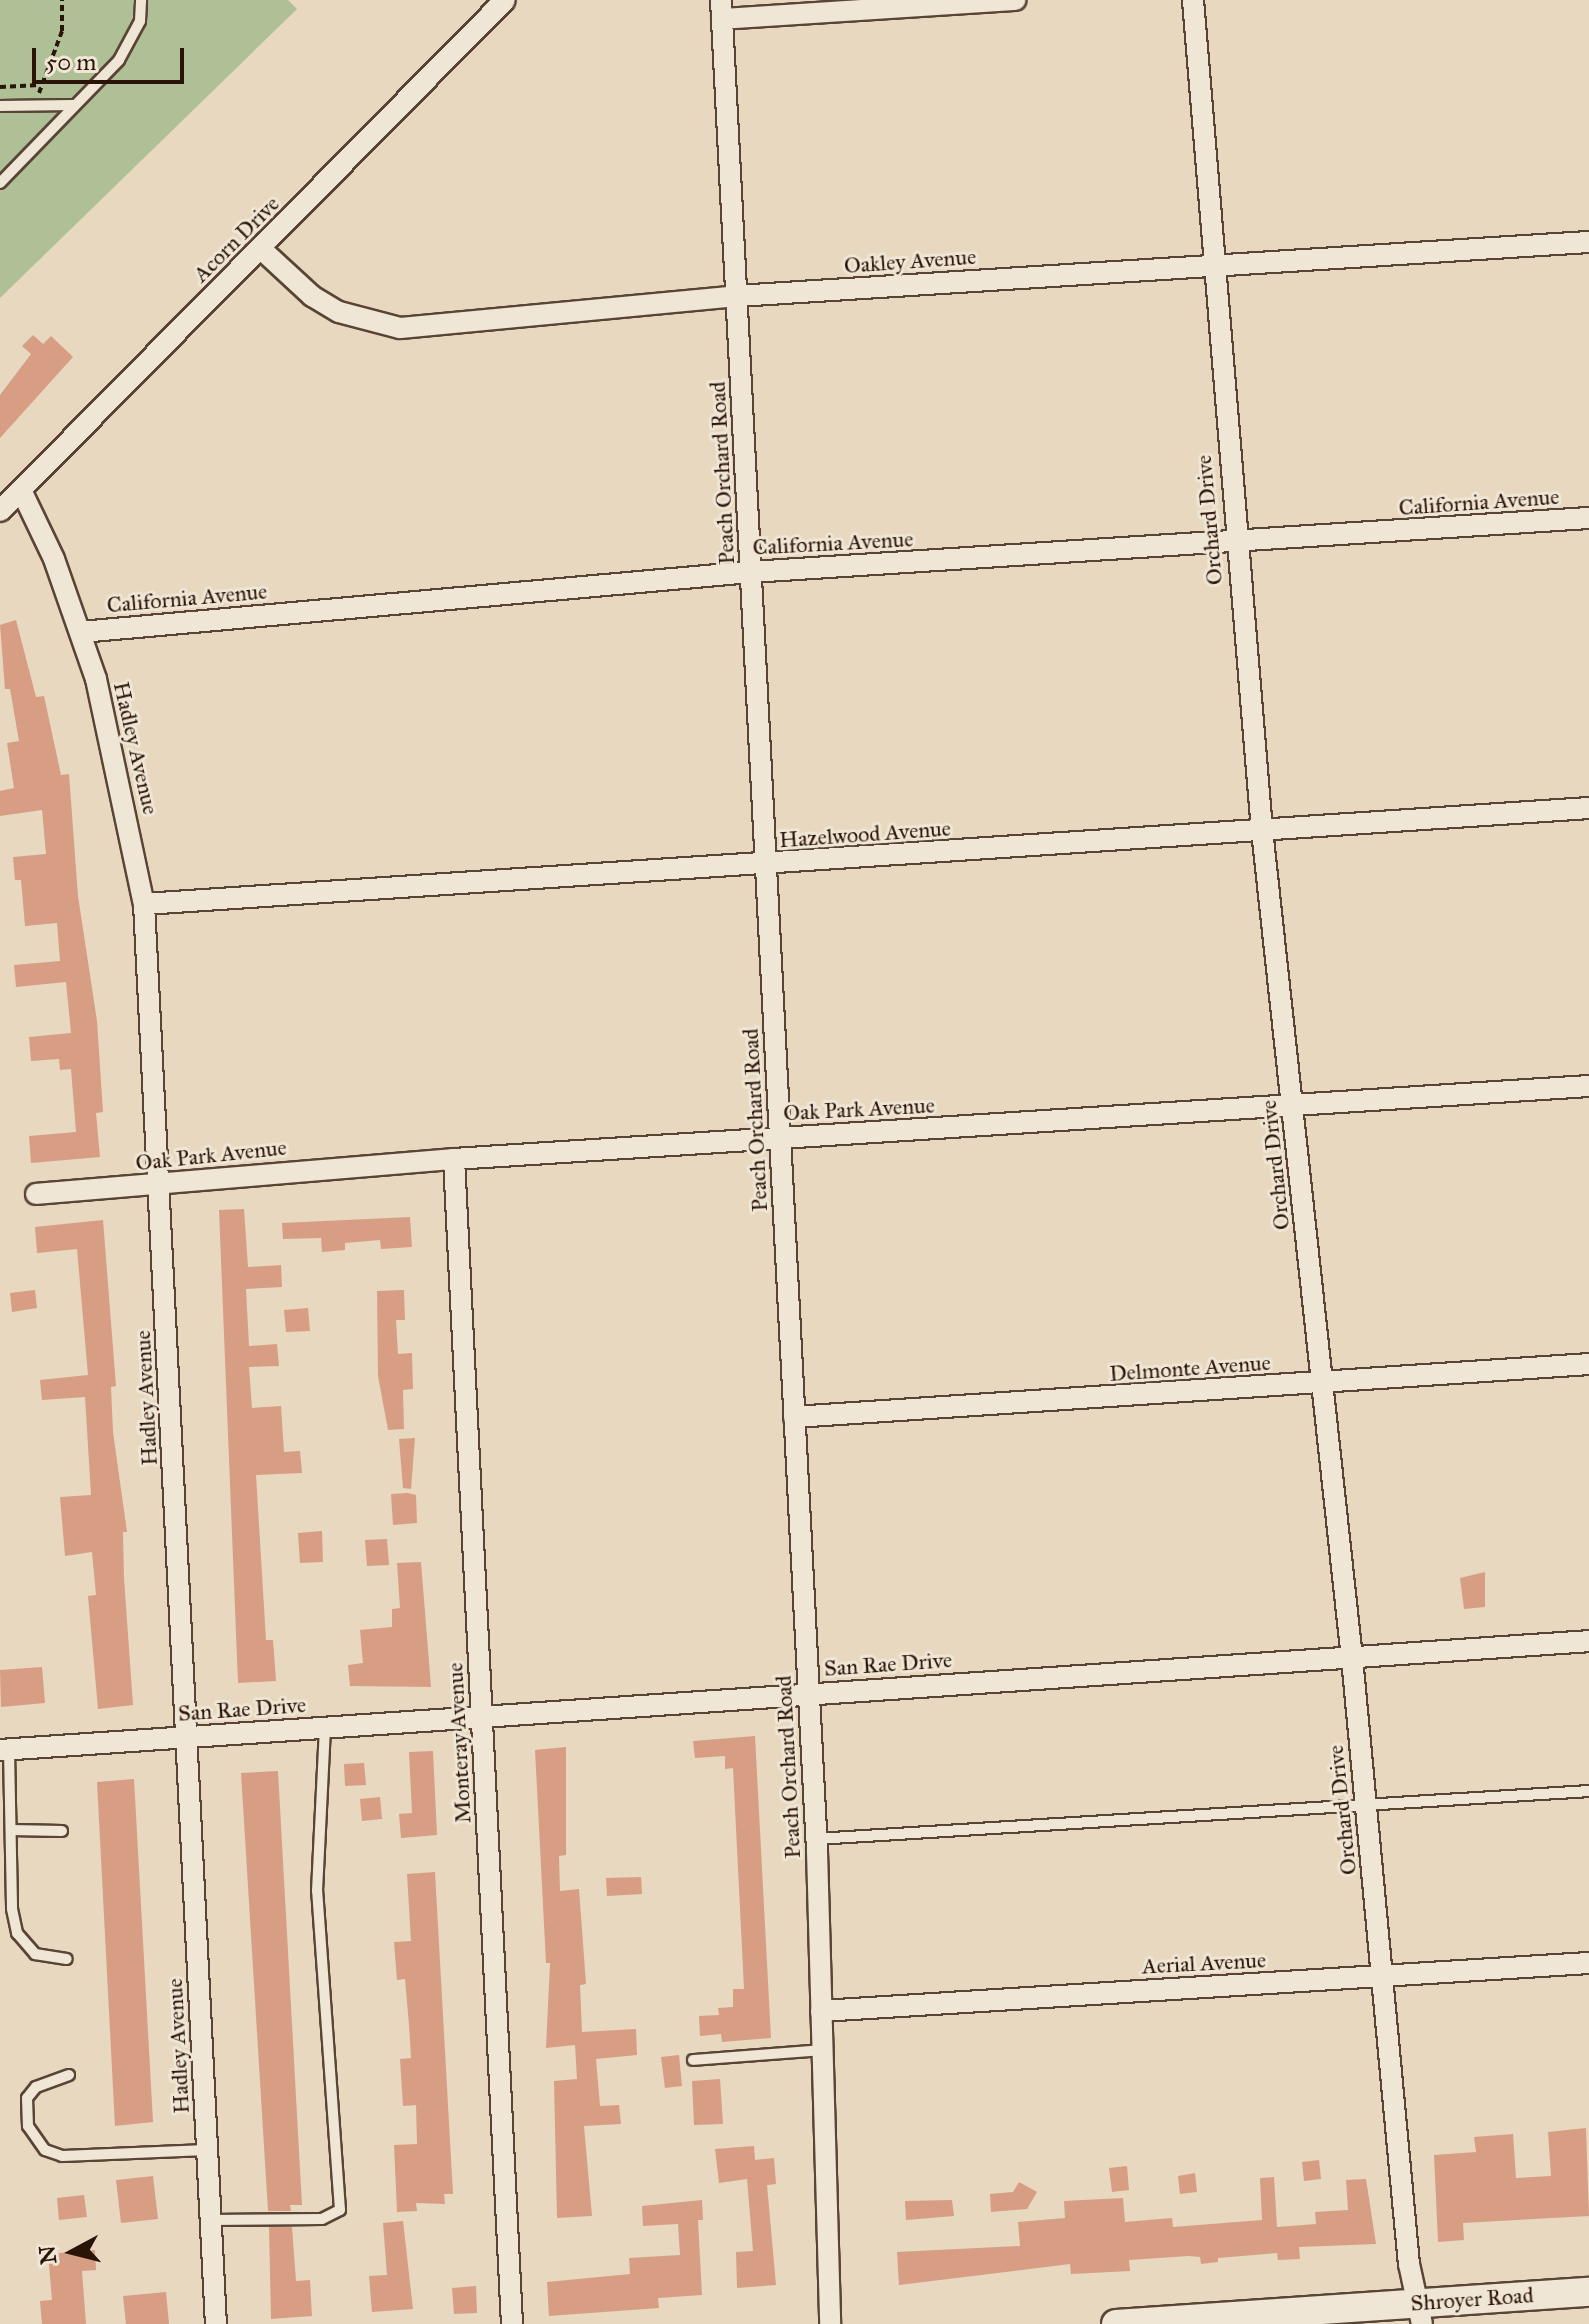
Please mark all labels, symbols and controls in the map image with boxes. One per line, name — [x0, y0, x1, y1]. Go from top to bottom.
scale bar — [36, 32, 188, 82]
text: 50 m — [46, 47, 96, 77]
street label: Acorn Drive — [187, 190, 285, 288]
street label: Oakley Avenue — [843, 243, 977, 279]
street label: Peach Orchard Road — [704, 381, 740, 565]
street label: Orchard Drive — [1190, 454, 1228, 586]
street label: California Avenue — [1398, 483, 1560, 521]
street label: California Avenue — [752, 526, 914, 560]
street label: California Avenue — [106, 578, 268, 618]
street label: Hadley Avenue — [108, 679, 164, 817]
street label: Hazelwood Avenue — [778, 815, 952, 853]
street label: Peach Orchard Road — [737, 1028, 773, 1212]
street label: Oak Park Avenue — [783, 1092, 935, 1126]
street label: Orchard Drive — [1255, 1099, 1295, 1231]
street label: Oak Park Avenue — [134, 1134, 288, 1176]
street label: Hadley Avenue — [129, 1330, 163, 1466]
street label: Delmonte Avenue — [1108, 1349, 1272, 1387]
street label: San Rae Drive — [823, 1646, 953, 1682]
street label: Monteray Avenue — [442, 1662, 476, 1824]
street label: Peach Orchard Road — [770, 1675, 806, 1859]
street label: San Rae Drive — [177, 1691, 307, 1727]
street label: Orchard Drive — [1322, 1744, 1362, 1876]
street label: Aerial Avenue — [1141, 1947, 1267, 1979]
street label: Hadley Avenue — [161, 1978, 195, 2114]
north arrow — [32, 2212, 112, 2292]
text: N — [33, 2244, 62, 2266]
street label: Shroyer Road — [1410, 2282, 1534, 2316]

